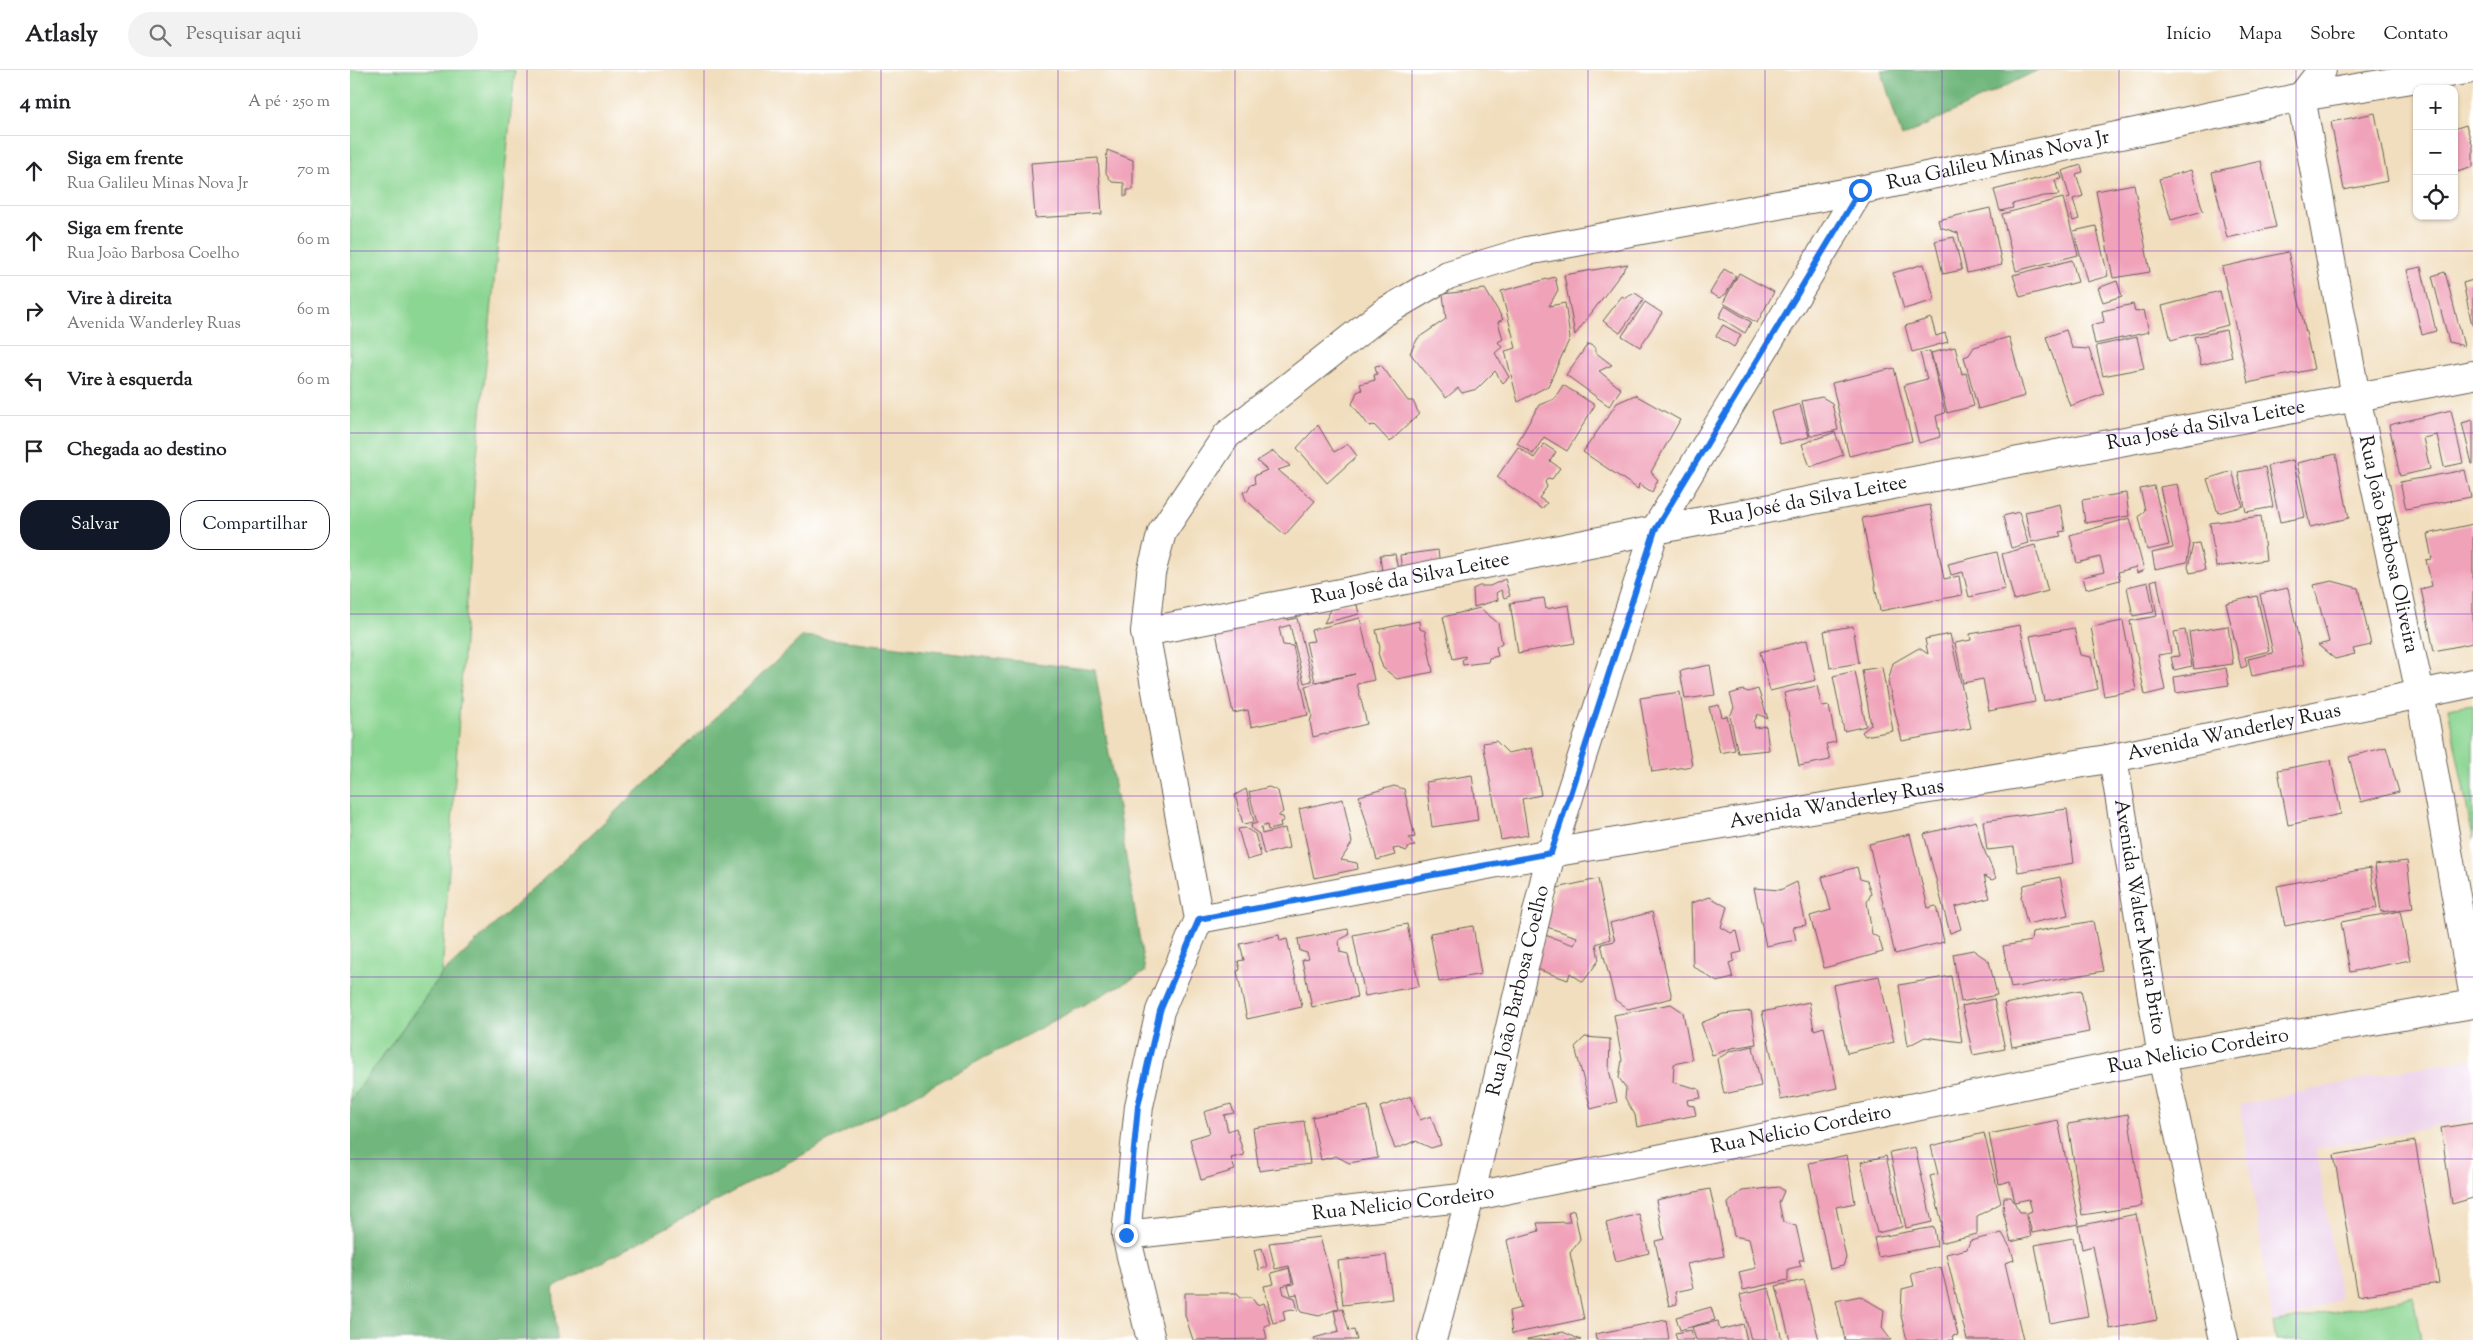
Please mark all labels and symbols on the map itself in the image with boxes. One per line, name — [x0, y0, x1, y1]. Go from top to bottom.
street label: Rua Galileu Minas Nova Jr — [1884, 123, 2113, 198]
route start — [1849, 179, 1872, 202]
street label: Rua José da Silva Leitee — [2104, 393, 2308, 459]
street label: Rua João Barbosa Oliveira — [2350, 433, 2425, 656]
street label: Rua José da Silva Leitee — [1707, 468, 1910, 534]
street label: Rua José da Silva Leitee — [1309, 545, 1512, 613]
street label: Avenida Wanderley Ruas — [2125, 696, 2344, 769]
street label: Avenida Wanderley Ruas — [1727, 772, 1947, 837]
street label: Avenida Walter Meira Brito — [2106, 797, 2173, 1037]
street label: Rua João Barbosa Coelho — [1480, 882, 1557, 1099]
street label: Rua Nelicio Cordeiro — [2105, 1021, 2291, 1082]
street label: Rua Nelicio Cordeiro — [1709, 1098, 1894, 1162]
street label: Rua Nelicio Cordeiro — [1311, 1178, 1497, 1229]
route end — [1115, 1224, 1138, 1247]

